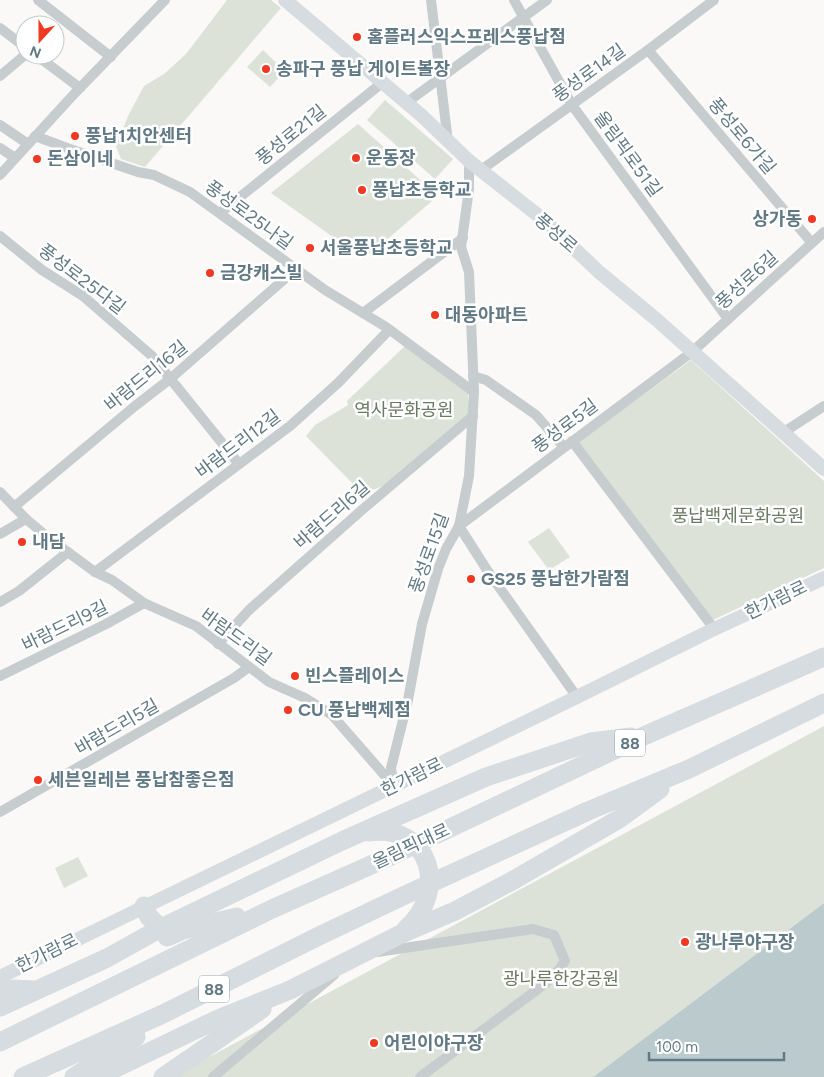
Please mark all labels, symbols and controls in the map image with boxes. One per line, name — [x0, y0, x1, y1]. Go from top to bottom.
north arrow — [15, 15, 65, 65]
place label: 홈플러스익스프레스풍납점 — [367, 26, 566, 48]
marker: 홈플러스익스프레스풍납점 — [351, 31, 363, 43]
street label: 풍성로14길 — [548, 39, 630, 107]
text: N — [27, 42, 44, 62]
place label: 송파구 풍납 게이트볼장 — [276, 58, 451, 80]
marker: 송파구 풍납 게이트볼장 — [260, 63, 272, 75]
street label: 풍성로6가길 — [704, 93, 780, 179]
street label: 풍성로21길 — [252, 100, 330, 170]
street label: 올림픽로51길 — [590, 107, 666, 201]
place label: 풍납1치안센터 — [85, 125, 192, 147]
marker: 풍납1치안센터 — [69, 130, 81, 142]
place label: 운동장 — [366, 147, 416, 169]
place label: 돈삼이네 — [47, 148, 113, 170]
marker: 운동장 — [350, 152, 362, 164]
marker: 돈삼이네 — [31, 153, 43, 165]
street label: 풍성로25나길 — [201, 176, 297, 254]
place label: 풍납초등학교 — [372, 179, 471, 201]
marker: 풍납초등학교 — [356, 184, 368, 196]
street label: 풍성로 — [530, 208, 582, 258]
place label: 상가동 — [752, 208, 802, 230]
marker: 상가동 — [806, 213, 818, 225]
place label: 서울풍납초등학교 — [320, 237, 452, 259]
street label: 풍성로25다길 — [34, 239, 130, 319]
marker: 서울풍납초등학교 — [304, 242, 316, 254]
street label: 풍성로6길 — [711, 246, 783, 314]
place label: 금강캐스빌 — [220, 262, 303, 284]
marker: 금강캐스빌 — [204, 267, 216, 279]
place label: 대동아파트 — [445, 304, 528, 326]
marker: 대동아파트 — [429, 309, 441, 321]
street label: 바람드리16길 — [100, 336, 192, 416]
street label: 풍성로5길 — [528, 394, 602, 458]
park label: 역사문화공원 — [354, 399, 454, 421]
street label: 바람드리12길 — [191, 405, 285, 483]
street label: 바람드리6길 — [290, 476, 374, 554]
park label: 풍납백제문화공원 — [672, 505, 804, 527]
street label: 풍성로15길 — [404, 510, 454, 596]
place label: 내담 — [32, 531, 66, 553]
marker: 내담 — [16, 536, 28, 548]
place label: GS25 풍납한가람점 — [481, 568, 630, 590]
marker: GS25 풍납한가람점 — [465, 573, 477, 585]
street label: 한가람로 — [741, 576, 811, 624]
street label: 바람드리9길 — [18, 596, 112, 656]
street label: 바람드리길 — [196, 604, 276, 670]
place label: 빈스플레이스 — [305, 665, 404, 687]
marker: 빈스플레이스 — [289, 670, 301, 682]
street label: 바람드리5길 — [71, 694, 163, 760]
place label: CU 풍납백제점 — [298, 699, 411, 721]
marker: CU 풍납백제점 — [282, 704, 294, 716]
road number: 88 — [615, 730, 645, 756]
street label: 한가람로 — [377, 753, 447, 801]
place label: 세븐일레븐 풍납참좋은점 — [48, 769, 234, 791]
marker: 세븐일레븐 풍납참좋은점 — [32, 774, 44, 786]
street label: 올림픽대로 — [369, 819, 453, 873]
street label: 한가람로 — [12, 929, 82, 977]
place label: 광나루야구장 — [695, 931, 795, 953]
marker: 광나루야구장 — [679, 936, 691, 948]
park label: 광나루한강공원 — [503, 968, 619, 990]
road number: 88 — [199, 976, 229, 1002]
scale bar — [649, 1030, 784, 1062]
place label: 어린이야구장 — [384, 1032, 484, 1054]
marker: 어린이야구장 — [368, 1037, 380, 1049]
text: 100 m — [656, 1038, 698, 1056]

